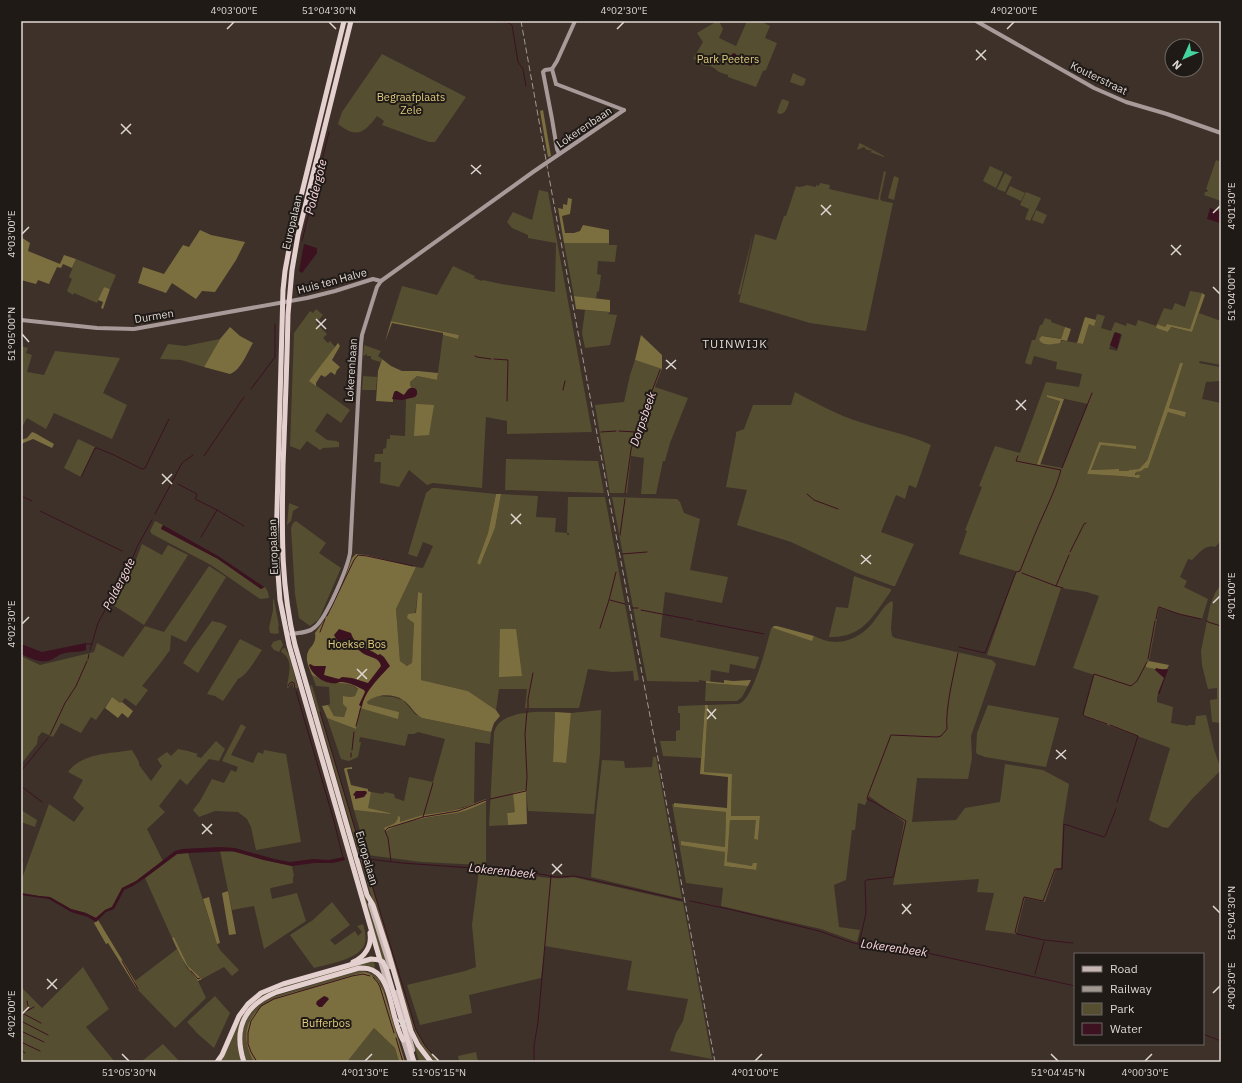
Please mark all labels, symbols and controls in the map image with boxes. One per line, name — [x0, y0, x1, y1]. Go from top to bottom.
text: 4°03'00"E — [210, 4, 258, 17]
text: 51°04'30"N — [302, 4, 356, 17]
text: 4°02'30"E — [600, 4, 648, 17]
text: 4°02'00"E — [990, 4, 1038, 17]
north arrow — [1164, 38, 1204, 78]
park label: Park Peeters — [697, 52, 759, 66]
text: N — [1169, 57, 1185, 73]
street label: Kouterstraat — [1068, 58, 1130, 98]
park label: Begraafplaats Zele — [377, 90, 445, 117]
street label: Lokerenbaan — [554, 103, 614, 151]
water label: Poldergote — [301, 158, 330, 216]
text: 4°01'30"E — [1225, 182, 1238, 230]
street label: Europalaan — [279, 193, 305, 251]
text: 4°03'00"E — [5, 210, 18, 258]
street label: Huis ten Halve — [296, 265, 368, 297]
text: 51°04'00"N — [1225, 267, 1238, 321]
street label: Durmen — [133, 306, 175, 326]
text: 51°05'00"N — [5, 307, 18, 361]
district label: TUINWIJK — [702, 336, 768, 351]
street label: Lokerenbaan — [342, 338, 360, 402]
water label: Dorpsbeek — [626, 389, 659, 448]
street label: Europalaan — [265, 519, 281, 575]
water label: Poldergote — [99, 555, 138, 612]
text: 4°01'00"E — [1225, 572, 1238, 620]
text: 4°02'30"E — [5, 600, 18, 648]
park label: Hoekse Bos — [328, 637, 386, 651]
street label: Europalaan — [353, 829, 381, 887]
water label: Lokerenbeek — [468, 860, 537, 882]
text: 51°04'30"N — [1225, 886, 1238, 940]
water label: Lokerenbeek — [860, 935, 929, 960]
legend — [1074, 953, 1204, 1045]
text: Road — [1110, 961, 1138, 976]
text: 4°00'30"E — [1225, 962, 1238, 1010]
text: Railway — [1110, 981, 1152, 996]
text: 4°02'00"E — [5, 990, 18, 1038]
text: Park — [1110, 1001, 1135, 1016]
park label: Bufferbos — [302, 1016, 350, 1030]
text: Water — [1110, 1021, 1143, 1036]
text: 51°05'30"N — [102, 1066, 156, 1079]
text: 4°01'30"E — [341, 1066, 389, 1079]
text: 51°05'15"N — [412, 1066, 466, 1079]
text: 4°01'00"E — [731, 1066, 779, 1079]
text: 51°04'45"N — [1031, 1066, 1085, 1079]
text: 4°00'30"E — [1121, 1066, 1169, 1079]

